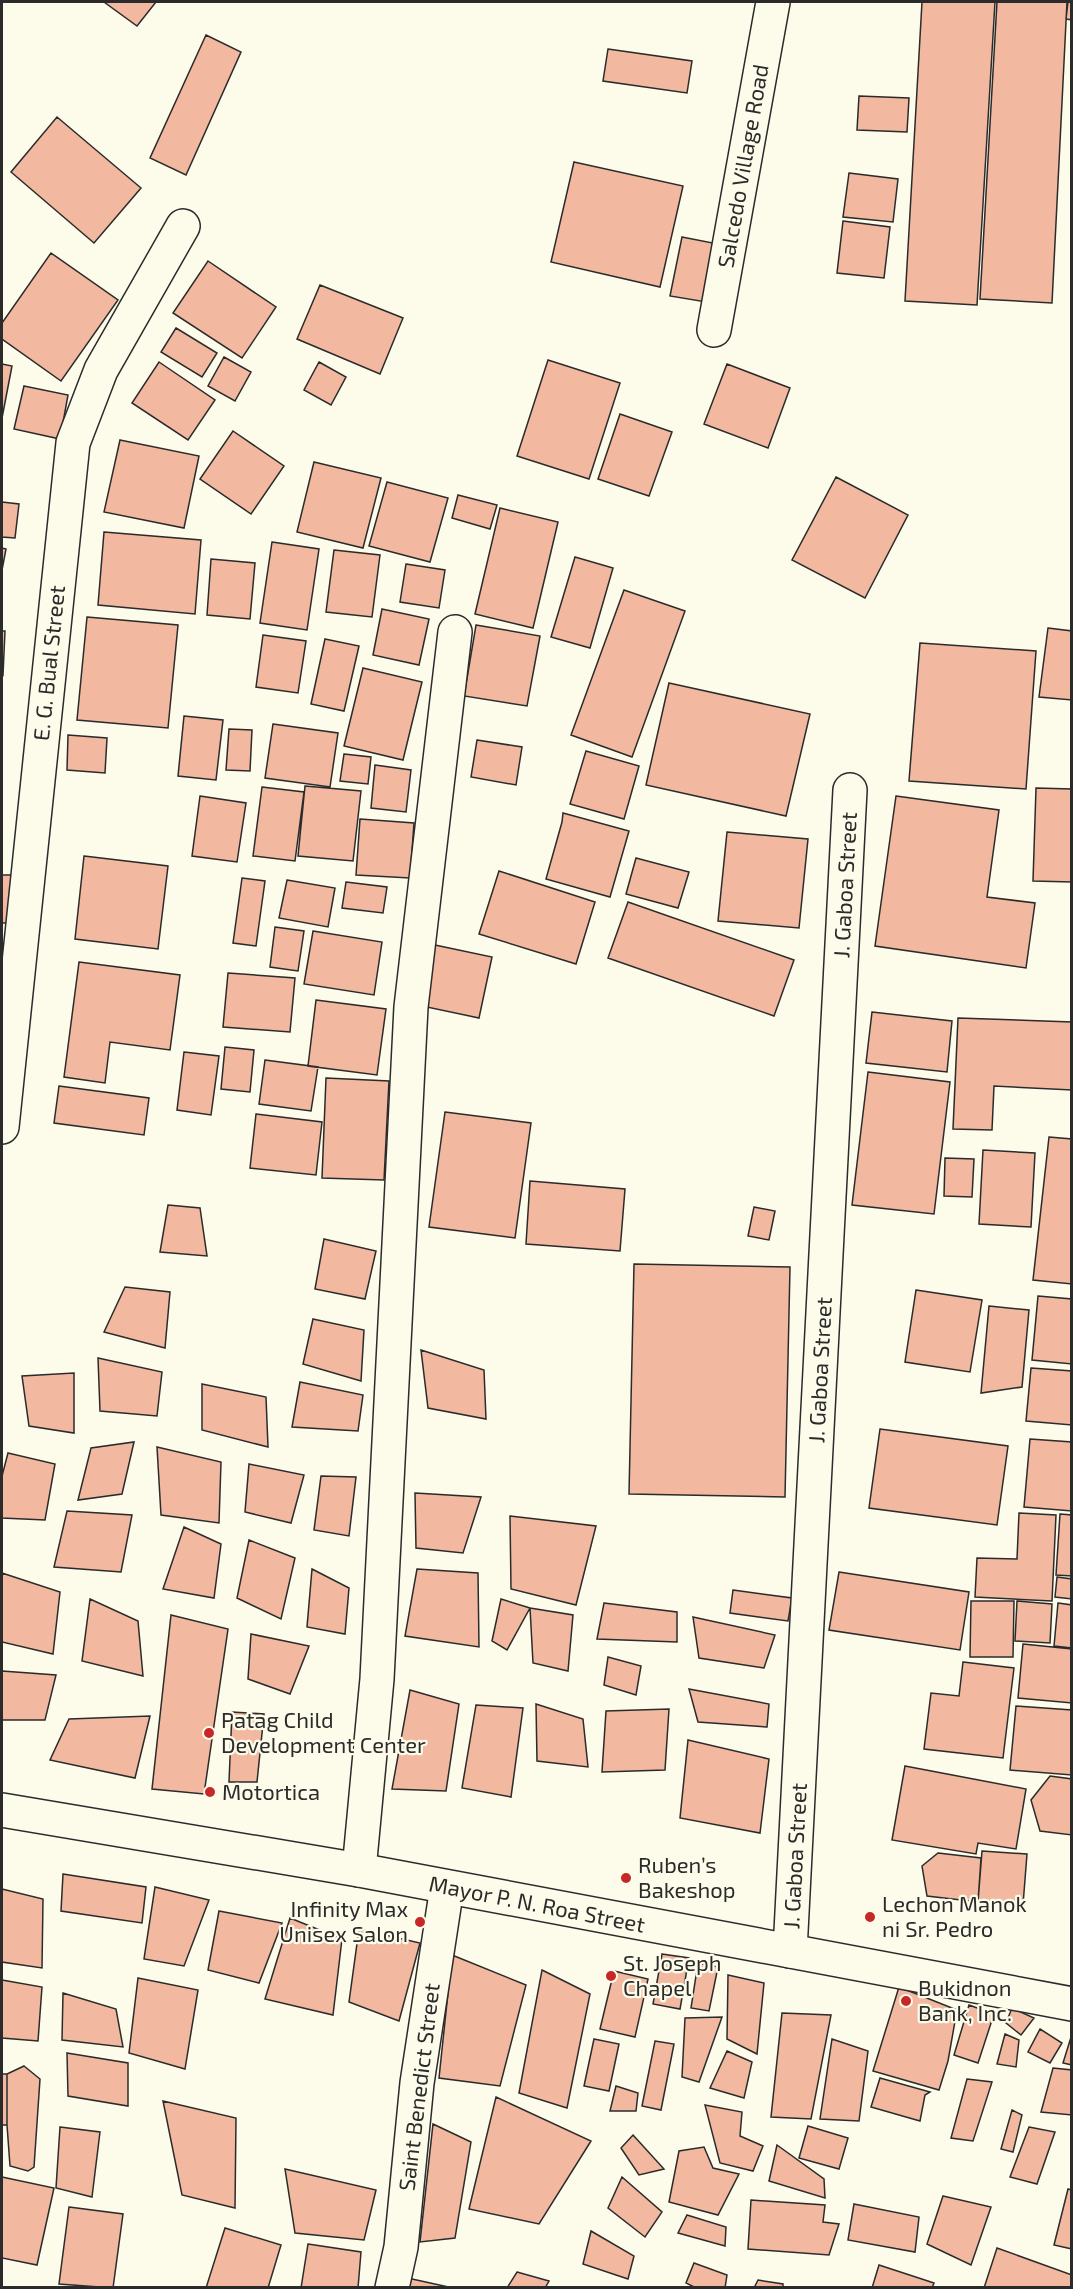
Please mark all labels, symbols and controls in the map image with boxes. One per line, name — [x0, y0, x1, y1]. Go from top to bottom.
street label: Salcedo Village Road — [711, 62, 773, 270]
street label: E. G. Bual Street — [27, 584, 69, 742]
street label: J. Gaboa Street — [827, 811, 861, 959]
street label: J. Gaboa Street — [802, 1296, 836, 1444]
place label: Patag Child Development Center — [221, 1706, 426, 1757]
marker: Patag Child Development Center — [202, 1726, 216, 1740]
place label: Motortica — [222, 1778, 320, 1804]
street label: J. Gaboa Street — [777, 1782, 811, 1930]
marker: Motortica — [203, 1785, 217, 1799]
place label: Ruben’s Bakeshop — [638, 1851, 736, 1902]
street label: Mayor P. N. Roa Street — [427, 1869, 647, 1937]
marker: Ruben’s Bakeshop — [619, 1871, 633, 1885]
place label: Lechon Manok ni Sr. Pedro — [882, 1890, 1027, 1941]
place label: Infinity Max Unisex Salon — [279, 1895, 408, 1946]
marker: Lechon Manok ni Sr. Pedro — [863, 1910, 877, 1924]
marker: Infinity Max Unisex Salon — [413, 1915, 427, 1929]
place label: St. Joseph Chapel — [623, 1949, 722, 2000]
marker: St. Joseph Chapel — [604, 1969, 618, 1983]
place label: Bukidnon Bank, Inc. — [918, 1974, 1012, 2025]
street label: Saint Benedict Street — [392, 1981, 444, 2192]
marker: Bukidnon Bank, Inc. — [899, 1994, 913, 2008]

